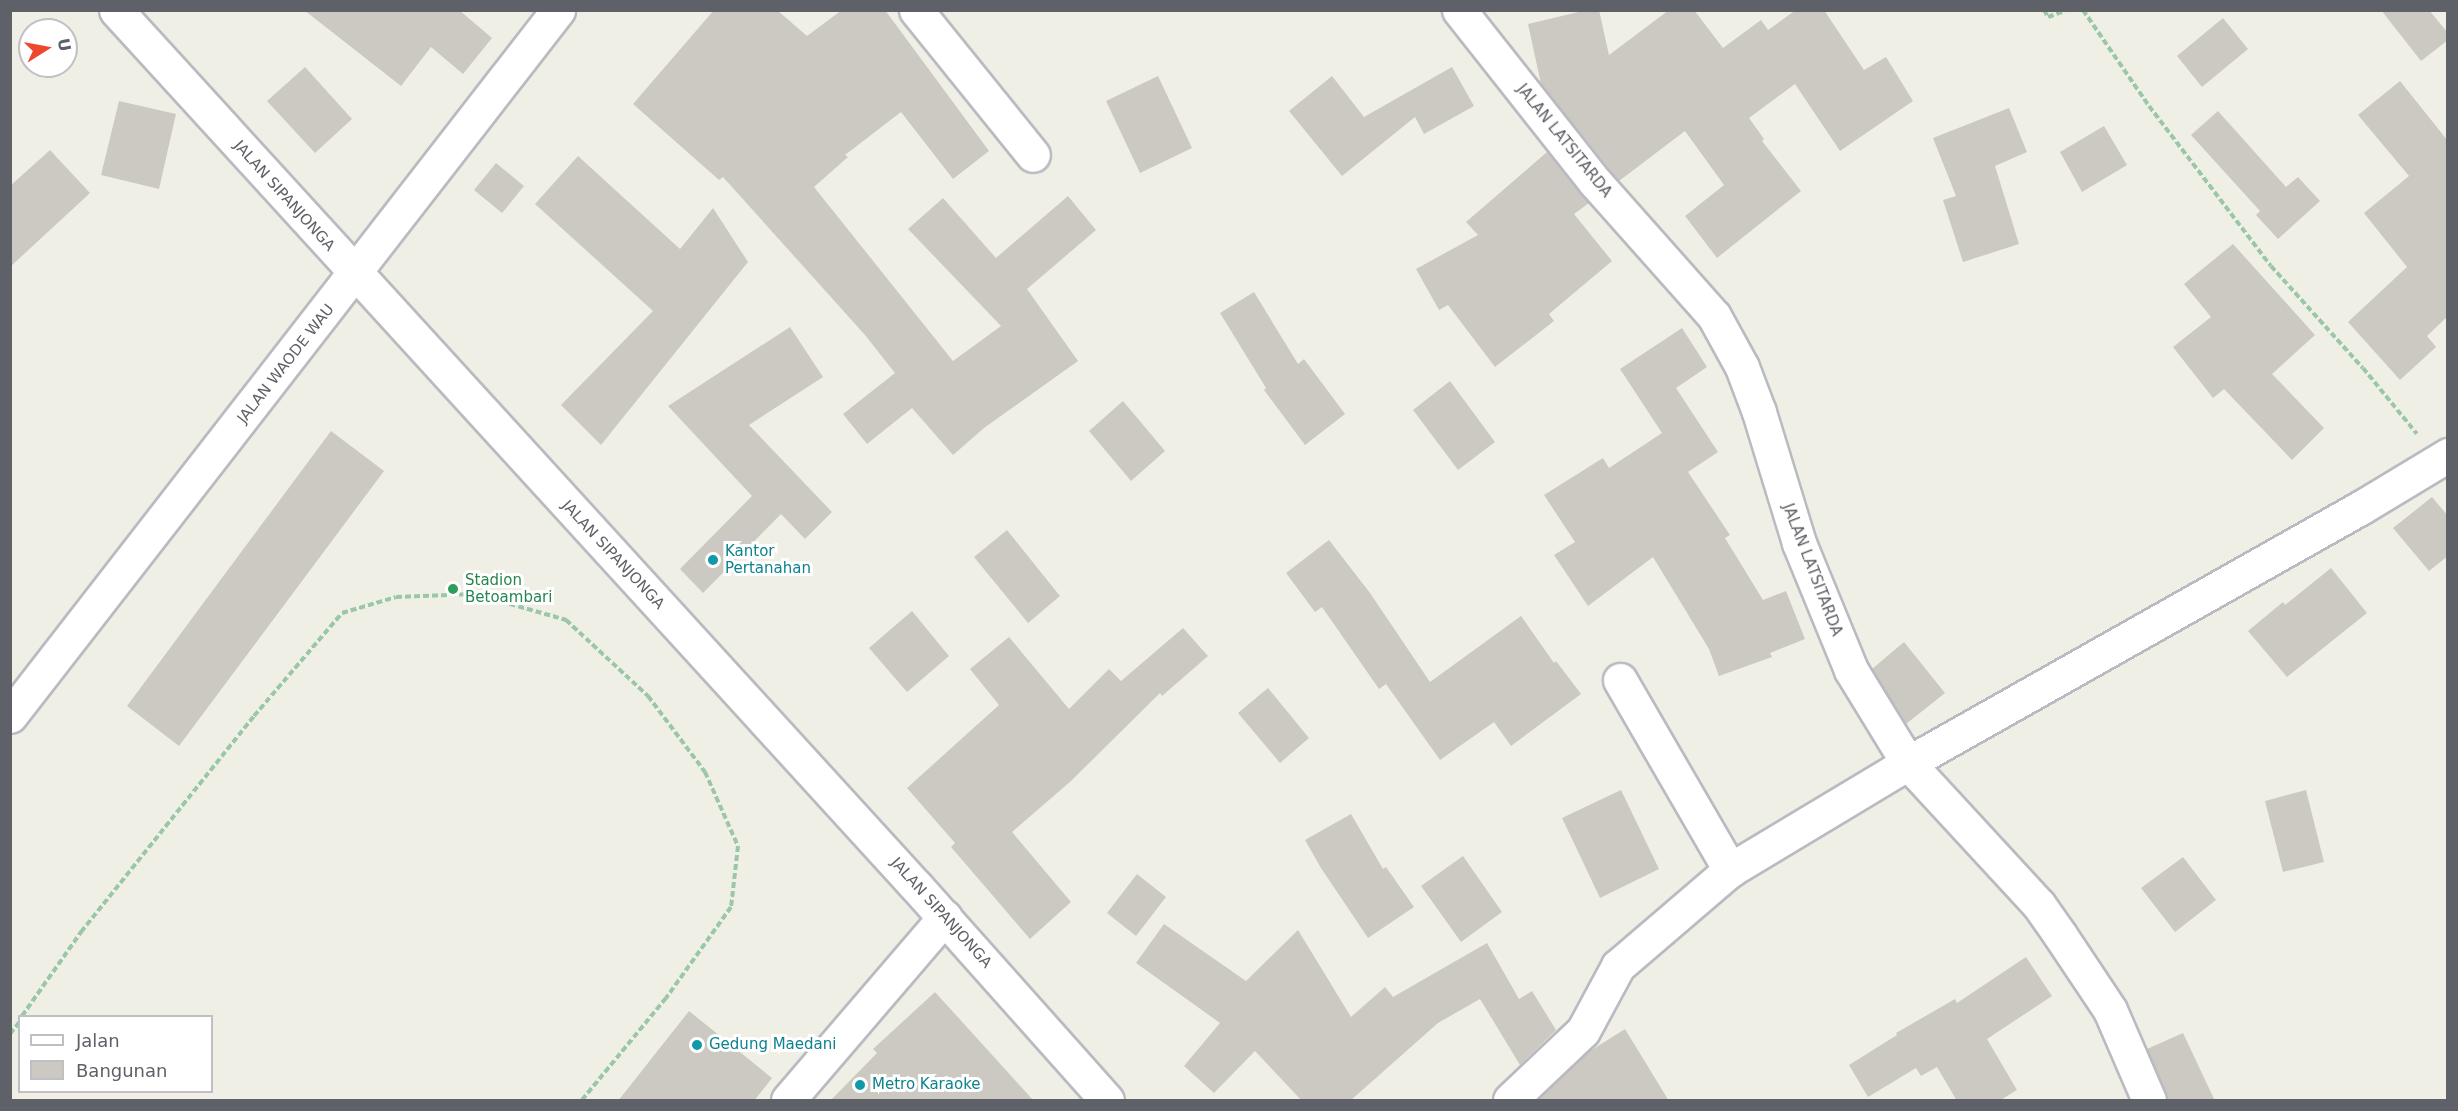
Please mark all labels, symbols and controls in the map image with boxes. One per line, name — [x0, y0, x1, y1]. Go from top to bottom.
north arrow — [18, 18, 78, 78]
text: U — [54, 37, 75, 53]
street label: JALAN LATSITARDA — [1513, 81, 1615, 201]
street label: JALAN SIPANJONGA — [230, 137, 338, 255]
street label: JALAN WAODE WAU — [234, 301, 338, 427]
street label: JALAN SIPANJONGA — [558, 497, 668, 613]
street label: JALAN LATSITARDA — [1778, 501, 1846, 639]
place label: Kantor Pertanahan — [725, 542, 811, 577]
marker: Kantor Pertanahan — [706, 553, 720, 567]
place label: Stadion Betoambari — [465, 571, 552, 606]
marker: Stadion Betoambari — [446, 582, 460, 596]
street label: JALAN SIPANJONGA — [887, 854, 995, 972]
legend — [18, 1015, 213, 1093]
text: Jalan — [76, 1030, 120, 1051]
place label: Gedung Maedani — [709, 1036, 836, 1054]
marker: Gedung Maedani — [690, 1038, 704, 1052]
text: Bangunan — [76, 1060, 167, 1081]
place label: Metro Karaoke — [872, 1076, 981, 1094]
marker: Metro Karaoke — [853, 1078, 867, 1092]

